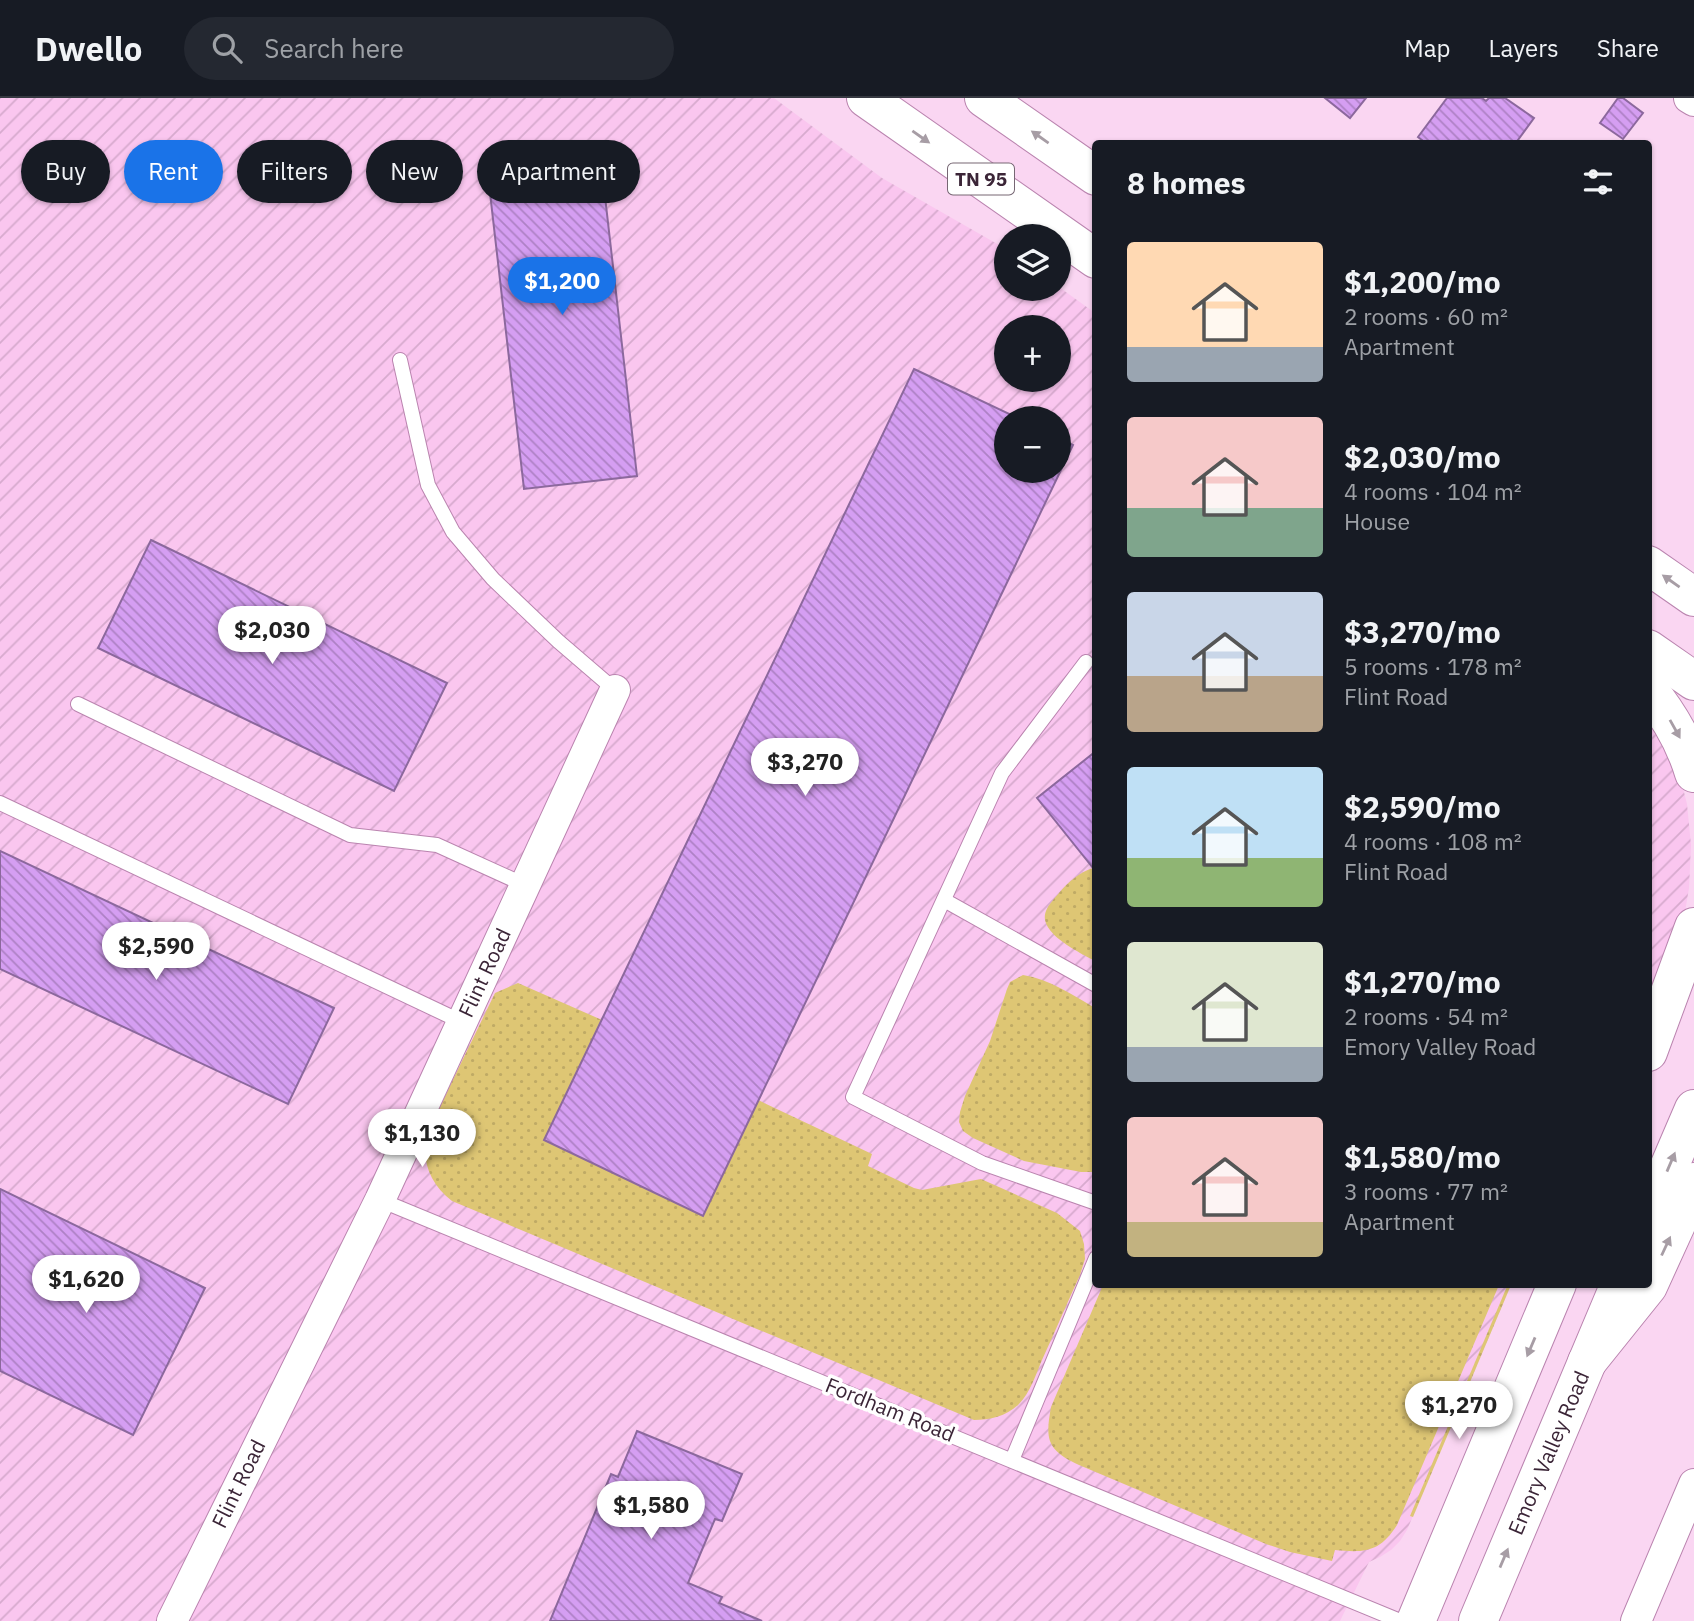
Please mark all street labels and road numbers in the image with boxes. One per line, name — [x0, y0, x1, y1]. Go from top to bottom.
road number: TN 95 — [948, 164, 1014, 194]
street label: Flint Road — [451, 923, 517, 1022]
street label: Emory Valley Road — [1501, 1366, 1595, 1539]
street label: Fordham Road — [821, 1370, 959, 1448]
street label: Flint Road — [205, 1435, 272, 1533]

